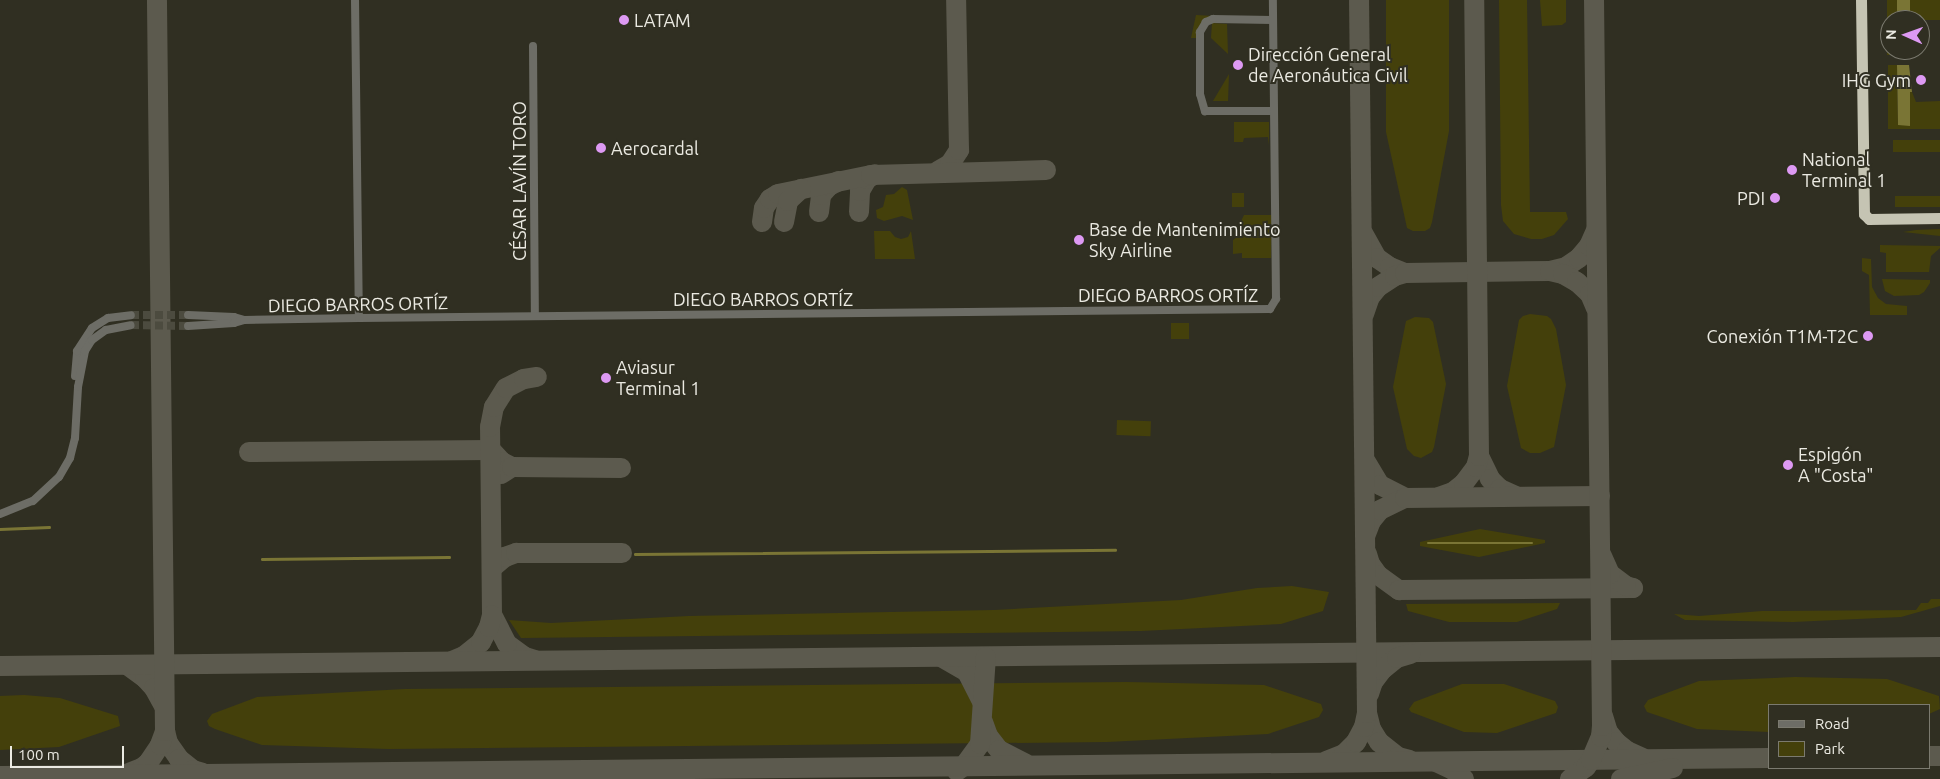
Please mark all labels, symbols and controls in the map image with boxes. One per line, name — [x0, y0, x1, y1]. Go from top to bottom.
place label: LATAM — [634, 9, 691, 31]
north arrow — [1880, 10, 1930, 60]
marker: LATAM — [618, 14, 630, 26]
text: N — [1883, 29, 1899, 40]
place label: Dirección General de Aeronáutica Civil — [1248, 44, 1408, 86]
marker: Dirección General de Aeronáutica Civil — [1232, 59, 1244, 71]
place label: IHG Gym — [1842, 69, 1911, 91]
marker: IHG Gym — [1915, 74, 1927, 86]
street label: CÉSAR LAVÍN TORO — [508, 101, 530, 261]
place label: Aerocardal — [611, 137, 699, 159]
marker: Aerocardal — [595, 142, 607, 154]
place label: National Terminal 1 — [1802, 149, 1886, 192]
marker: National Terminal 1 — [1786, 164, 1798, 176]
place label: PDI — [1737, 187, 1765, 209]
marker: PDI — [1769, 192, 1781, 204]
place label: Base de Mantenimiento Sky Airline — [1089, 219, 1281, 262]
marker: Base de Mantenimiento Sky Airline — [1073, 234, 1085, 246]
street label: DIEGO BARROS ORTÍZ — [1078, 284, 1258, 306]
street label: DIEGO BARROS ORTÍZ — [673, 288, 853, 310]
street label: DIEGO BARROS ORTÍZ — [268, 292, 448, 316]
place label: Conexión T1M-T2C — [1706, 325, 1858, 347]
marker: Conexión T1M-T2C — [1862, 330, 1874, 342]
place label: Aviasur Terminal 1 — [616, 357, 700, 399]
marker: Aviasur Terminal 1 — [600, 372, 612, 384]
place label: Espigón A "Costa" — [1798, 444, 1873, 486]
marker: Espigón A "Costa" — [1782, 459, 1794, 471]
legend — [1768, 704, 1930, 769]
text: Road — [1815, 715, 1850, 732]
scale bar — [12, 736, 126, 768]
text: Park — [1815, 740, 1845, 757]
text: 100 m — [18, 746, 60, 763]

